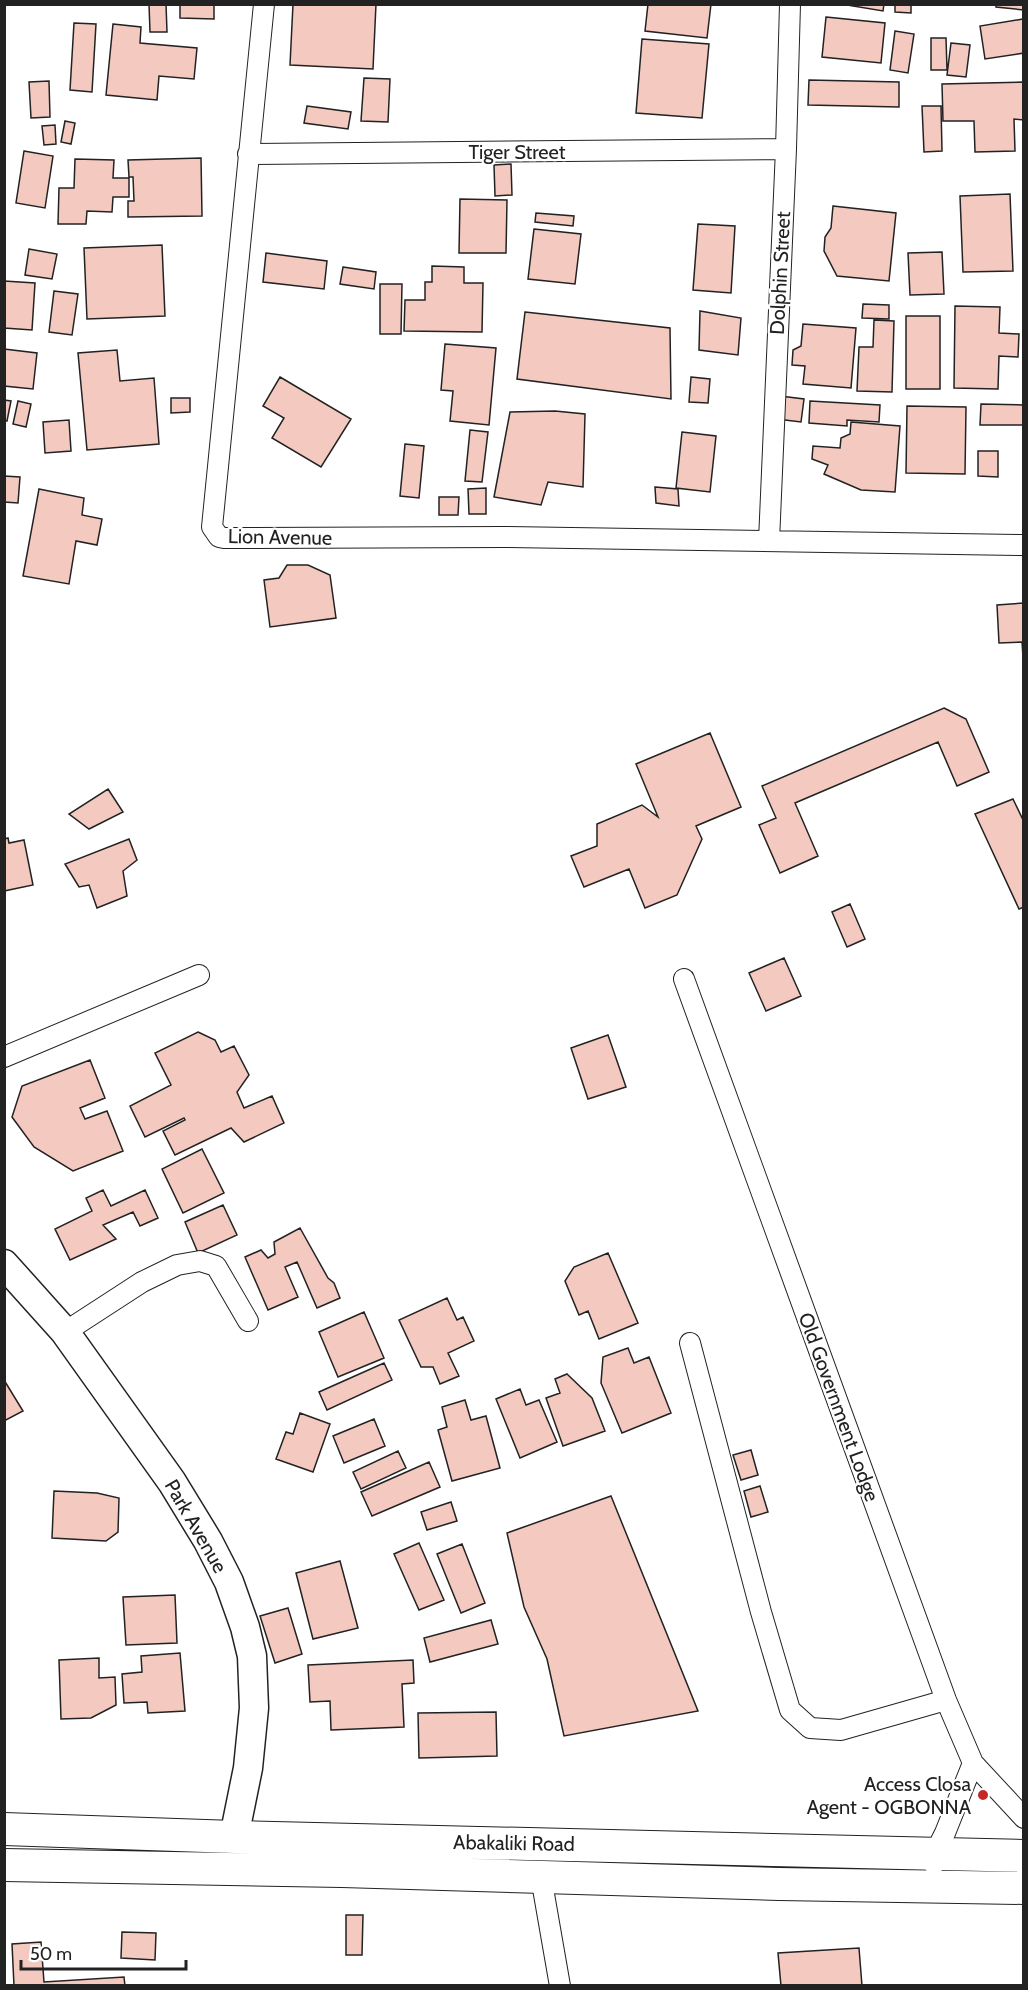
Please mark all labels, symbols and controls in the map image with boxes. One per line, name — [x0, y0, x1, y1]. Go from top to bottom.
street label: Tiger Street — [468, 140, 566, 164]
street label: Dolphin Street — [765, 210, 795, 335]
street label: Lion Avenue — [228, 524, 332, 550]
street label: Old Government Lodge — [794, 1309, 884, 1505]
street label: Park Avenue — [160, 1475, 232, 1577]
place label: Access Closa Agent - OGBONNA — [807, 1772, 972, 1819]
marker: Access Closa Agent - OGBONNA — [976, 1788, 990, 1802]
street label: Abakaliki Road — [453, 1830, 575, 1856]
scale bar — [21, 1933, 186, 1971]
text: 50 m — [30, 1943, 72, 1965]

